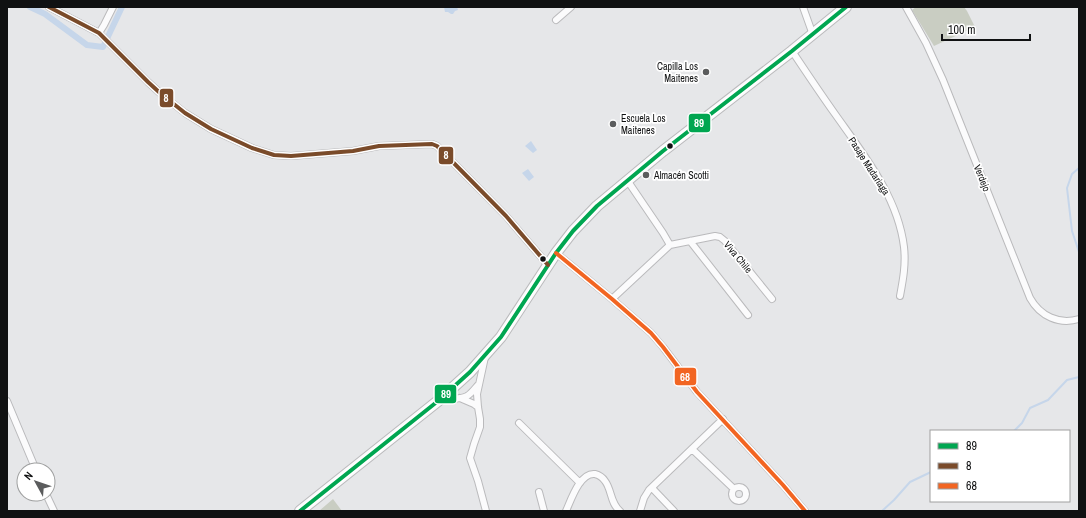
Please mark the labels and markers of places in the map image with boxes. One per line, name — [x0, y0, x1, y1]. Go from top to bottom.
place label: Capilla Los Maitenes — [657, 60, 698, 85]
marker: Capilla Los Maitenes — [701, 67, 711, 77]
place label: Escuela Los Maitenes — [621, 112, 666, 137]
marker: Escuela Los Maitenes — [608, 119, 618, 129]
unlabelled marker — [665, 141, 675, 151]
place label: Almacén Scotti — [653, 169, 709, 182]
marker: Almacén Scotti — [641, 170, 651, 180]
unlabelled marker — [538, 254, 548, 264]

